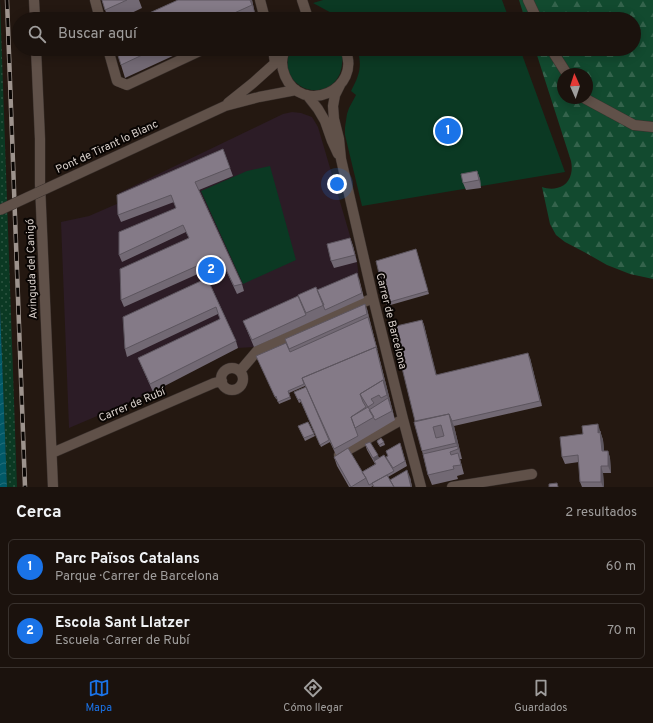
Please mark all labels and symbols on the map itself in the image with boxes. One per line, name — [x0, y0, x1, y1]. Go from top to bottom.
north arrow — [557, 68, 593, 104]
pin: 1 — [435, 116, 461, 146]
street label: Pont de Tirant lo Blanc — [54, 117, 160, 177]
your location — [327, 174, 347, 194]
street label: Avinguda del Canigó — [23, 219, 41, 319]
pin: 2 — [198, 255, 224, 285]
street label: Carrer de Barcelona — [372, 271, 410, 371]
street label: Carrer de Rubí — [97, 384, 169, 425]

